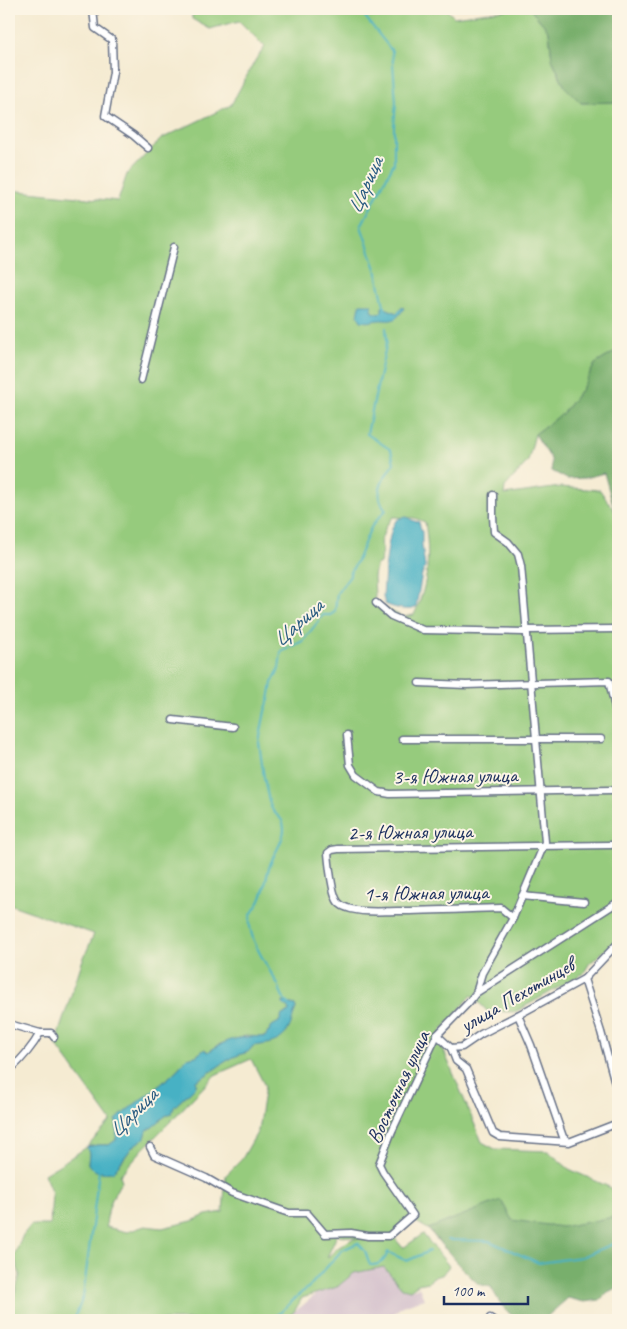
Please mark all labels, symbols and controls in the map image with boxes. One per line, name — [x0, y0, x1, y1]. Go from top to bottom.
water label: Царица — [340, 150, 391, 218]
water label: Царица — [266, 591, 331, 653]
street label: 3-я Южная улица — [392, 762, 520, 790]
street label: 2-я Южная улица — [347, 818, 475, 846]
street label: 1-я Южная улица — [363, 879, 491, 907]
street label: улица Пехотинцев — [453, 949, 583, 1039]
street label: Восточная улица — [361, 1025, 436, 1148]
water label: Царица — [102, 1080, 166, 1144]
scale bar — [444, 1274, 528, 1306]
text: 100 m — [452, 1282, 486, 1301]

